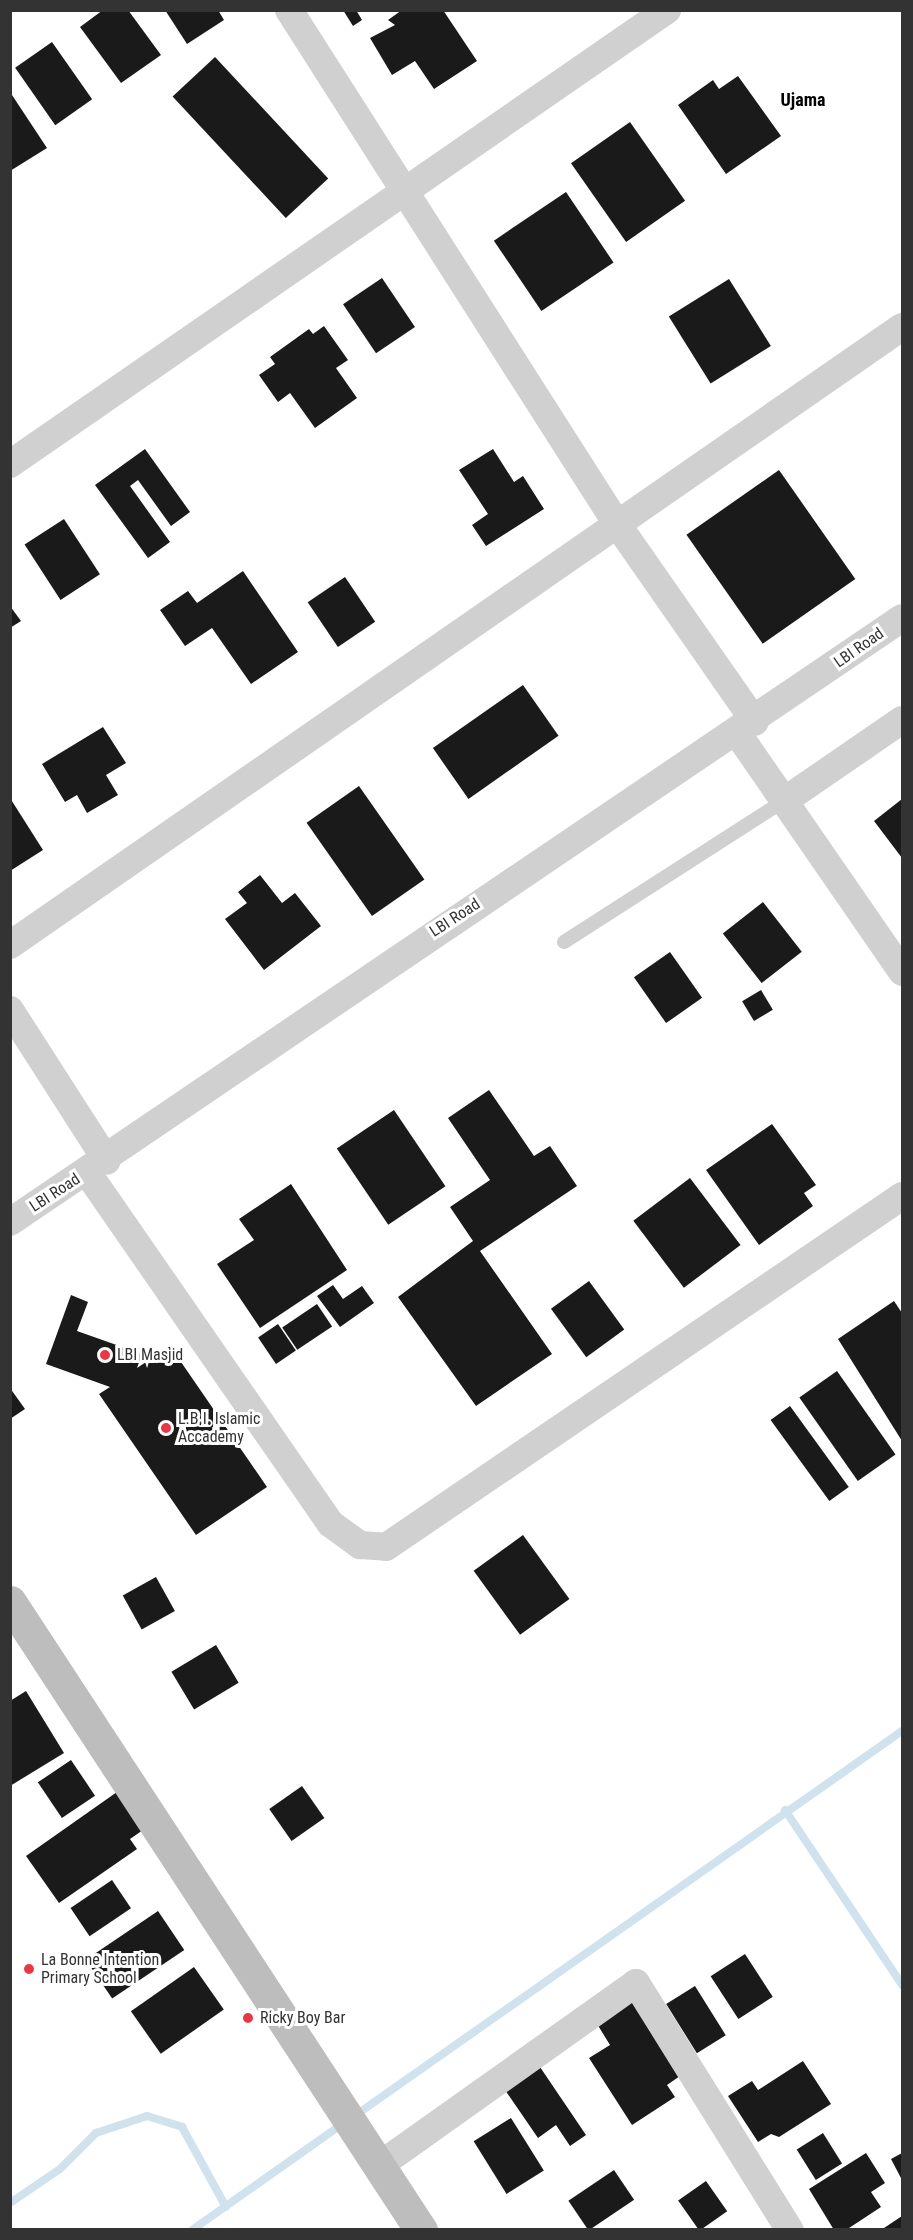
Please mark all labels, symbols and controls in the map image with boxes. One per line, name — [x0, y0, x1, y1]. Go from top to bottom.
district label: Ujama — [780, 89, 826, 111]
street label: LBI Road — [830, 624, 888, 672]
street label: LBI Road — [426, 895, 484, 941]
street label: LBI Road — [26, 1170, 84, 1216]
place label: LBI Masjid — [117, 1345, 183, 1365]
marker: LBI Masjid — [98, 1348, 112, 1362]
place label: L.B.I. Islamic Accademy — [178, 1409, 260, 1447]
marker: L.B.I. Islamic Accademy — [159, 1421, 173, 1435]
place label: La Bonne Intention Primary School — [41, 1950, 159, 1988]
marker: La Bonne Intention Primary School — [22, 1962, 36, 1976]
place label: Ricky Boy Bar — [260, 2008, 345, 2028]
marker: Ricky Boy Bar — [241, 2011, 255, 2025]

